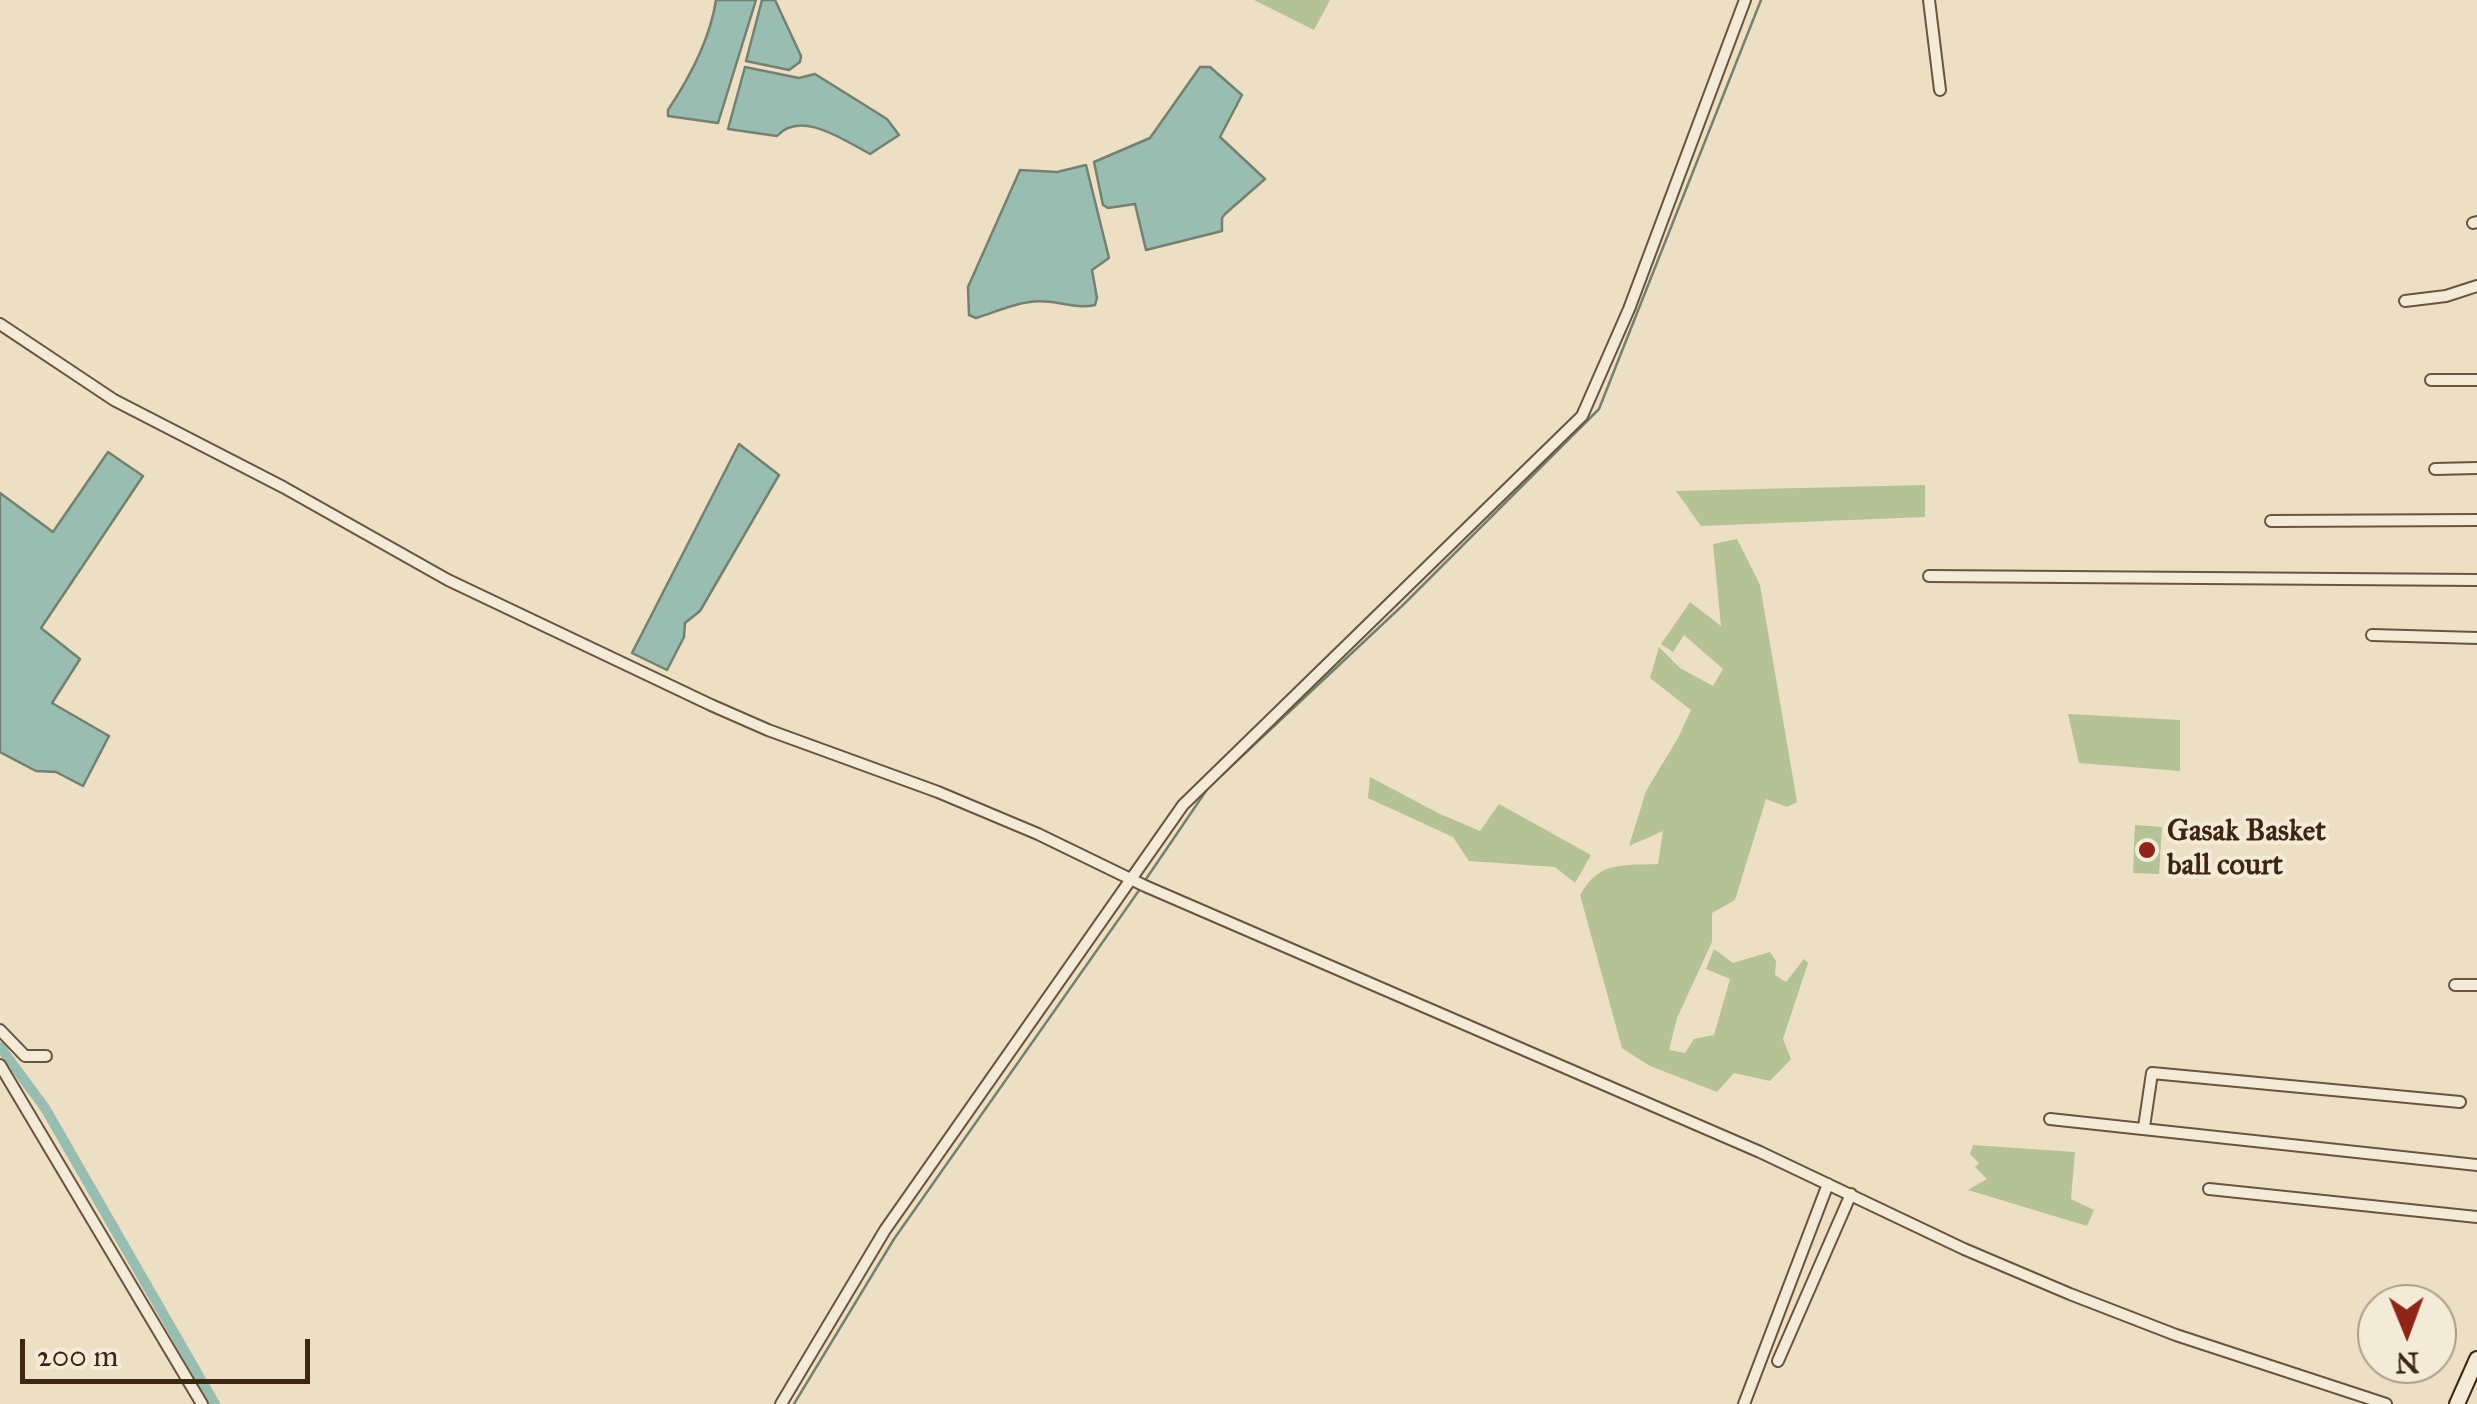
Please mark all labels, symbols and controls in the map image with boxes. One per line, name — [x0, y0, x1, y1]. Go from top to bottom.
place label: Gasak Basket ball court — [2167, 815, 2326, 886]
marker: Gasak Basket ball court — [2136, 839, 2158, 861]
north arrow — [2357, 1284, 2457, 1384]
scale bar — [25, 1319, 315, 1381]
text: 200 m — [37, 1338, 118, 1374]
text: N — [2395, 1345, 2420, 1380]

